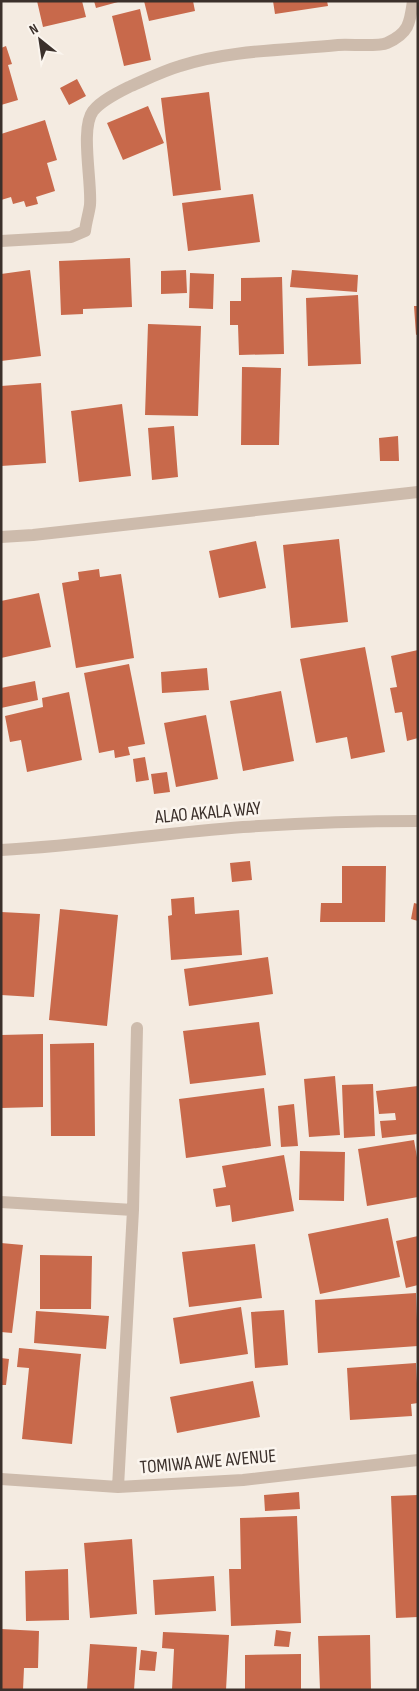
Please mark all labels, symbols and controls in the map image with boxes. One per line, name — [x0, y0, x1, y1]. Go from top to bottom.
north arrow — [15, 15, 65, 65]
text: N — [26, 20, 41, 38]
street label: ALAO AKALA WAY — [153, 797, 262, 829]
street label: TOMIWA AWE AVENUE — [139, 1445, 277, 1479]

